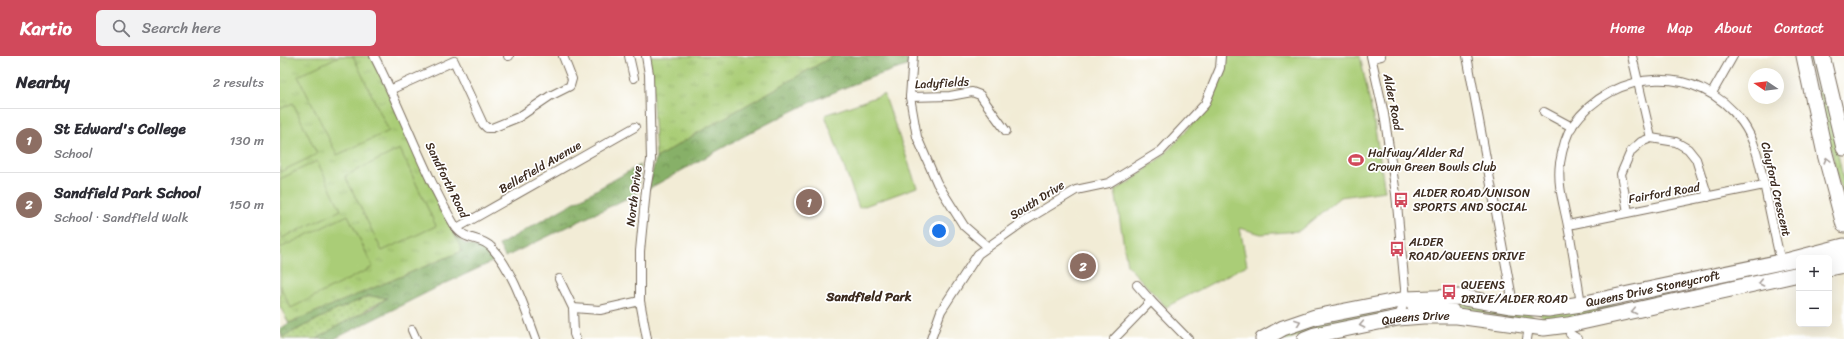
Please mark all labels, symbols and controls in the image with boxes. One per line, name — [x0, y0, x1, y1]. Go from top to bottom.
search box — [96, 10, 376, 46]
text: Kartio — [20, 12, 72, 45]
text: Search here — [142, 15, 221, 41]
text: Home — [1610, 16, 1645, 41]
text: Map — [1667, 16, 1693, 41]
text: About — [1715, 16, 1752, 41]
text: Contact — [1774, 16, 1824, 41]
icon: search — [110, 17, 132, 39]
text: Nearby — [16, 67, 70, 97]
north arrow — [1748, 68, 1784, 104]
text: 2 results — [213, 71, 264, 94]
street label: Ladyfields — [914, 71, 970, 95]
street label: Alder Road — [1377, 71, 1410, 134]
text: St Edward's College — [54, 116, 186, 142]
text: 1 — [26, 129, 32, 152]
text: 130 m — [230, 129, 264, 152]
street label: Bellefield Avenue — [494, 134, 586, 200]
street label: Sandforth Road — [419, 138, 476, 224]
street label: Clayford Crescent — [1754, 140, 1798, 238]
text: School — [54, 142, 92, 165]
place label: Halfway/Alder Rd Crown Green Bowls Club — [1368, 142, 1497, 178]
sports icon: Halfway/Alder Rd Crown Green Bowls Club — [1347, 151, 1365, 169]
one-way arrow — [1823, 157, 1832, 164]
street label: North Drive — [619, 164, 649, 228]
street label: South Drive — [1005, 174, 1069, 226]
street label: Fairford Road — [1627, 176, 1702, 210]
text: Sandfield Park School — [54, 180, 201, 206]
place label: ALDER ROAD/UNISON SPORTS AND SOCIAL — [1412, 182, 1531, 218]
pin: 1 — [796, 187, 822, 217]
bus stop icon: ALDER ROAD/UNISON SPORTS AND SOCIAL — [1392, 191, 1410, 209]
text: 2 — [25, 193, 33, 216]
text: 150 m — [229, 193, 264, 216]
text: School · Sandfield Walk — [54, 206, 189, 229]
your location — [929, 221, 949, 241]
place label: ALDER ROAD/QUEENS DRIVE — [1408, 231, 1526, 267]
bus stop icon: ALDER ROAD/QUEENS DRIVE — [1388, 240, 1406, 258]
pin: 2 — [1070, 251, 1096, 281]
map controls — [1796, 255, 1832, 327]
button: + — [1796, 255, 1832, 291]
street label: Queens Drive Stoneycroft — [1584, 264, 1723, 314]
place label: QUEENS DRIVE/ALDER ROAD — [1461, 274, 1568, 310]
one-way arrow — [1758, 278, 1764, 286]
bus stop icon: QUEENS DRIVE/ALDER ROAD — [1440, 283, 1458, 301]
district label: Sandfield Park — [825, 285, 912, 308]
button: − — [1796, 291, 1832, 327]
street label: Queens Drive — [1379, 305, 1450, 332]
one-way arrow — [1631, 306, 1637, 314]
one-way arrow — [1294, 319, 1301, 327]
one-way arrow — [1359, 321, 1366, 329]

